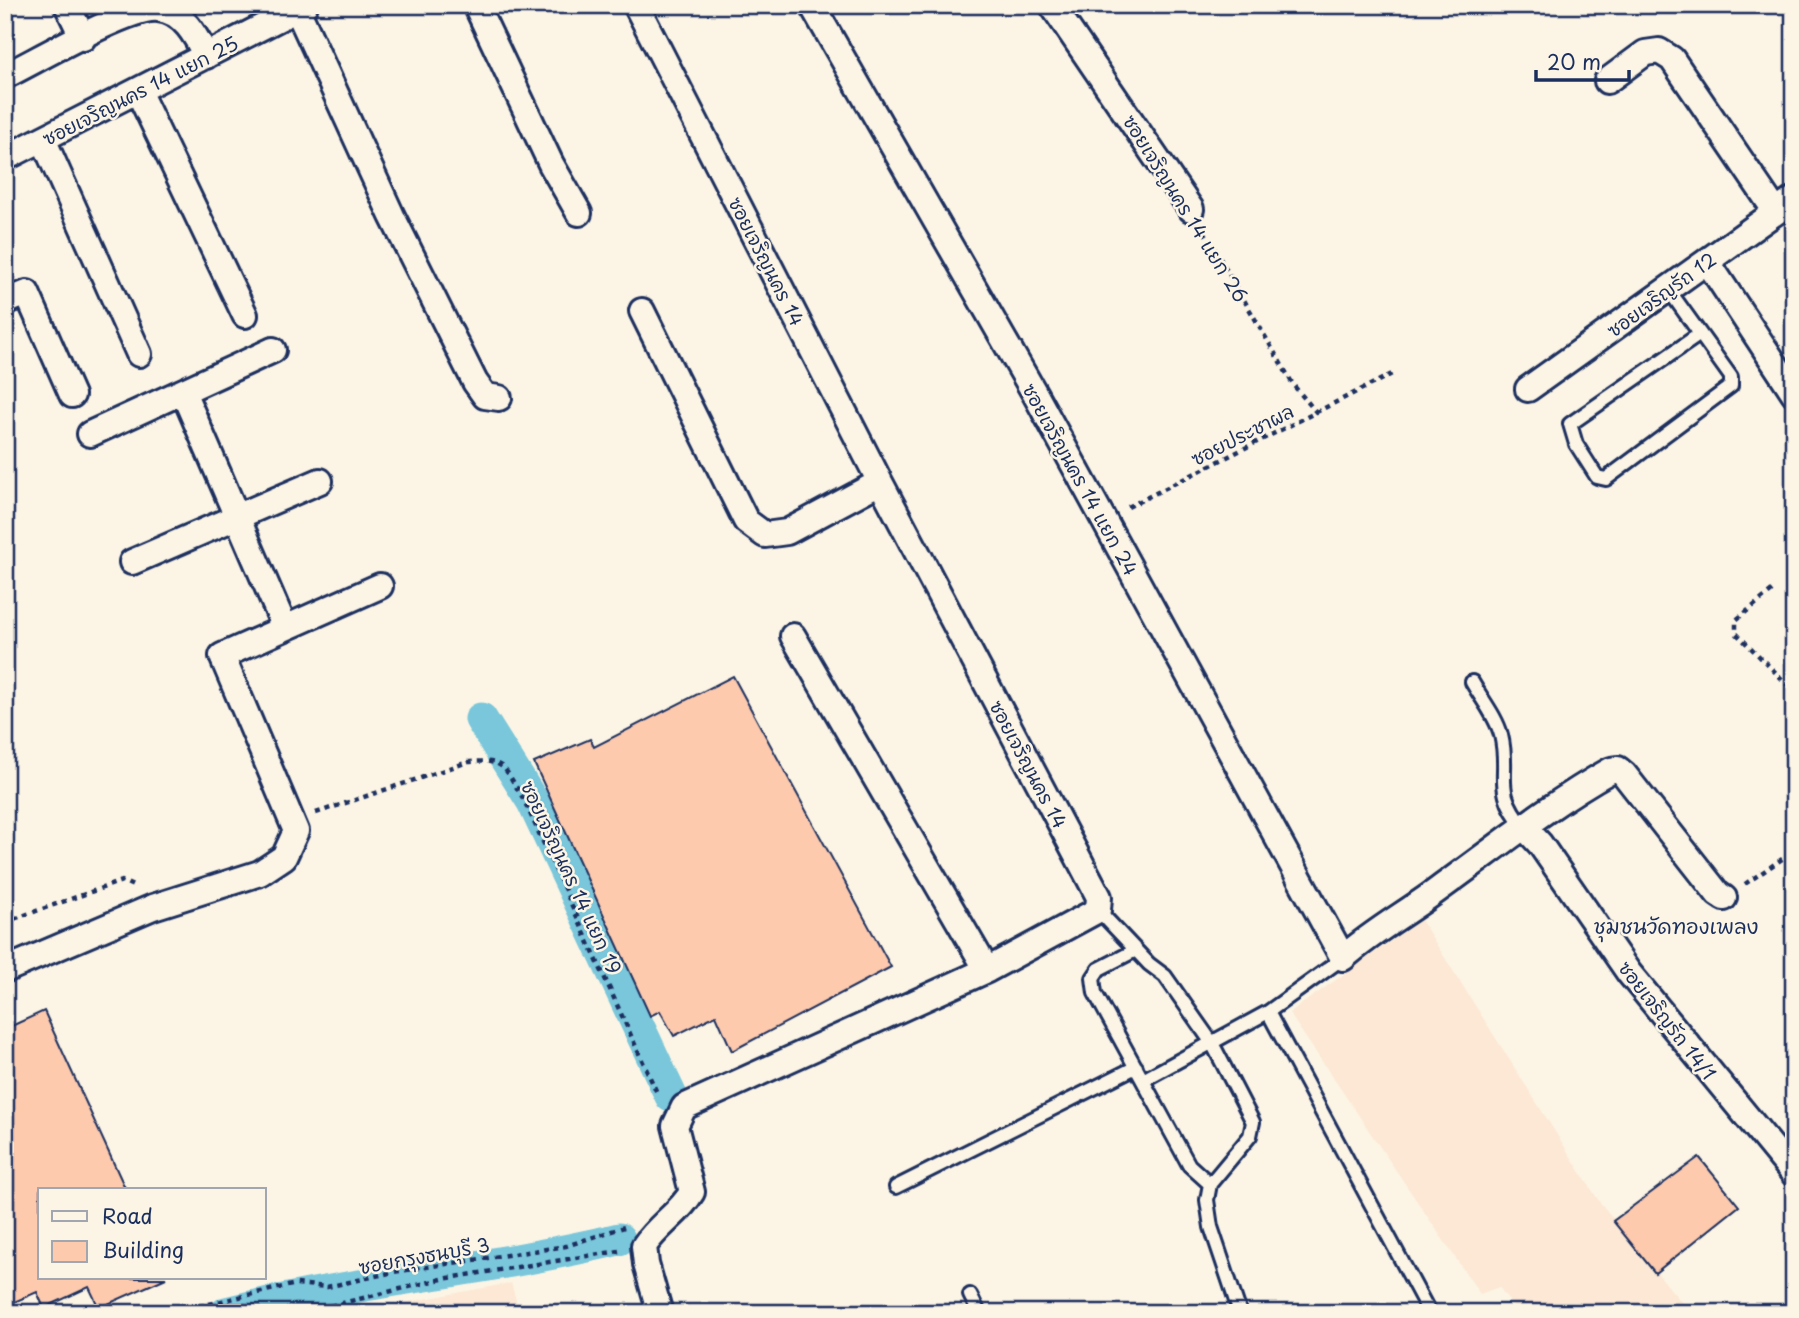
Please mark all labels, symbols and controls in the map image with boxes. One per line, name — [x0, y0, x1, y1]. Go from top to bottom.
street label: ซอยเจริญนคร 14 แยก 25 — [37, 28, 243, 152]
scale bar — [1536, 38, 1629, 82]
text: 20 m — [1547, 45, 1601, 77]
street label: ซอยเจริญนคร 14 แยก 26 — [1117, 109, 1255, 307]
street label: ซอยเจริญนคร 14 — [722, 192, 812, 330]
street label: ซอยเจริญรัถ 12 — [1601, 245, 1721, 343]
street label: ซอยเจริญนคร 14 แยก 24 — [1016, 378, 1146, 580]
street label: ซอยประชาผล — [1186, 396, 1298, 472]
street label: ซอยเจริญนคร 14 — [983, 695, 1075, 833]
street label: ซอยเจริญนคร 14 แยก 19 — [515, 776, 629, 978]
district label: ชุมชนวัดทองเพลง — [1593, 909, 1759, 943]
street label: ซอยเจริญรัถ 14/1 — [1613, 955, 1723, 1085]
legend — [38, 1188, 266, 1280]
text: Road — [102, 1199, 153, 1231]
street label: ซอยกรุงธนบุรี 3 — [356, 1230, 492, 1282]
text: Building — [102, 1233, 184, 1265]

